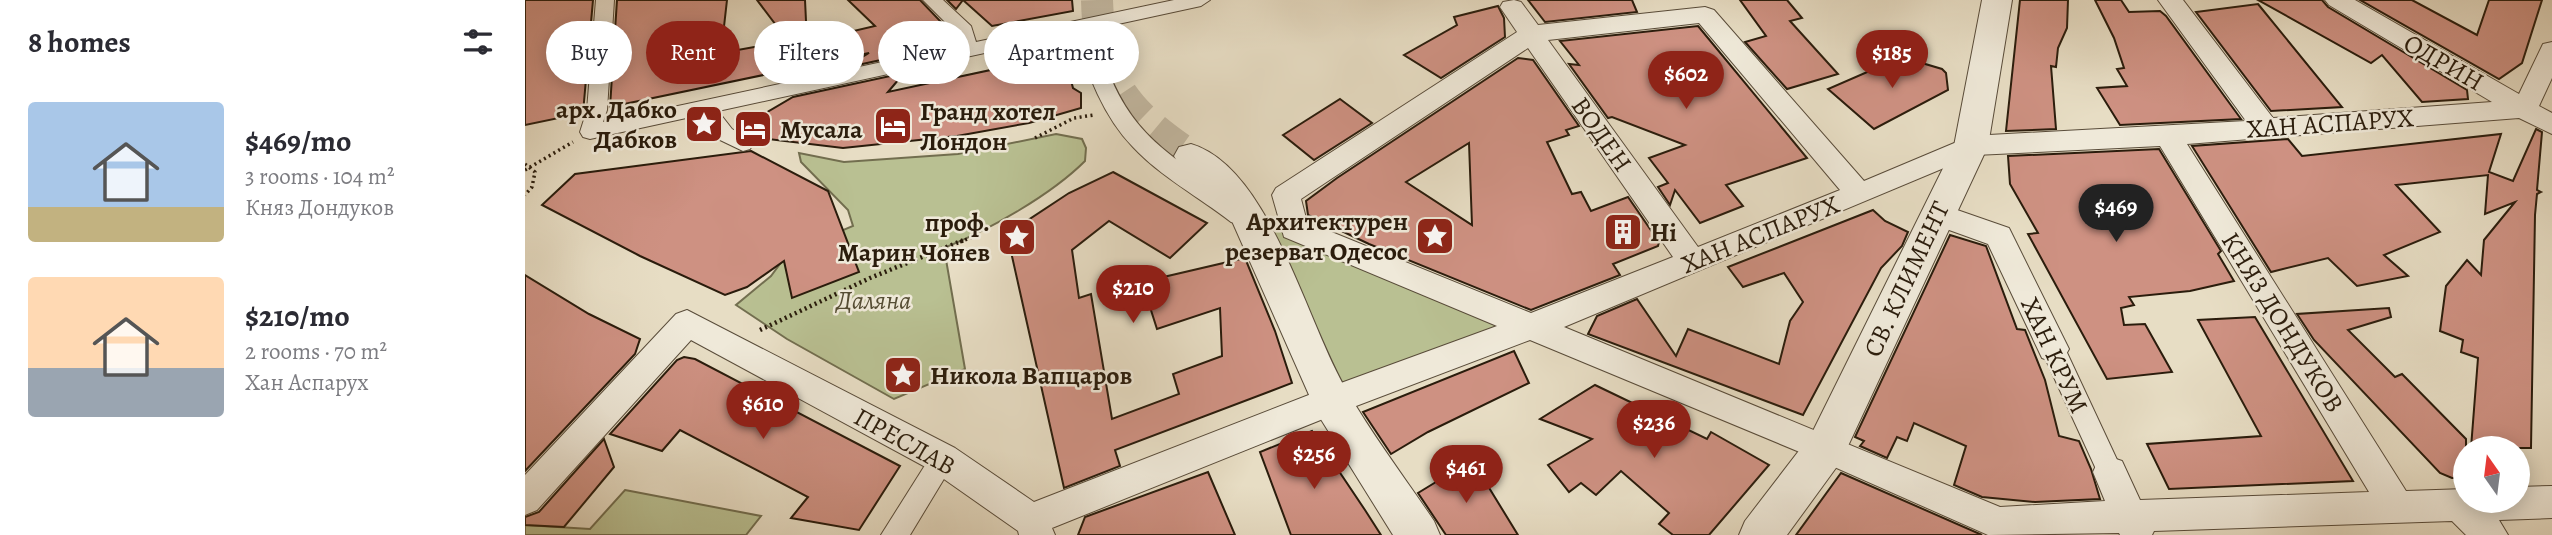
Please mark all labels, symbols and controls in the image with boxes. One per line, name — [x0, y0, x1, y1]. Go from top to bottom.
chip: Buy — [546, 21, 632, 84]
chip: Rent — [646, 21, 740, 84]
chip: Filters — [754, 21, 864, 84]
chip: New — [878, 21, 970, 84]
chip: Apartment — [984, 21, 1139, 84]
text: 8 homes — [28, 22, 131, 62]
icon: filters — [459, 23, 497, 61]
street label: ОДРИН — [2397, 25, 2490, 99]
pin: $185 — [1851, 31, 1933, 90]
text: $185 — [1872, 37, 1912, 68]
pin: $602 — [1645, 52, 1727, 111]
text: $602 — [1664, 58, 1708, 89]
street label: ВОДЕН — [1563, 90, 1640, 179]
place label: арх. Дабко Дабков — [556, 92, 677, 157]
place label: Гранд хотел Лондон — [920, 94, 1056, 159]
street label: ХАН АСПАРУХ — [2245, 100, 2415, 147]
place icon: арх. Дабко Дабков — [683, 103, 725, 145]
hotel icon: Гранд хотел Лондон — [872, 105, 914, 147]
hotel icon: Мусала — [732, 108, 774, 150]
place label: Мусала — [780, 112, 863, 147]
text: $469/mo — [245, 121, 351, 161]
icon: home — [84, 130, 168, 214]
text: 3 rooms · 104 m² — [245, 161, 394, 192]
pin: $469 — [2075, 184, 2157, 244]
street label: ХАН АСПАРУХ — [1676, 187, 1844, 282]
text: $469 — [2095, 191, 2137, 222]
text: Княз Дондуков — [245, 192, 394, 223]
street label: СВ. КЛИМЕНТ — [1855, 196, 1958, 363]
place label: Архитектурен резерват Одесос — [1225, 204, 1408, 269]
place label: проф. Марин Чонев — [837, 205, 990, 270]
building icon: Hi — [1602, 211, 1644, 253]
place icon: Архитектурен резерват Одесос — [1414, 215, 1456, 257]
place label: Hi — [1650, 215, 1677, 250]
place icon: проф. Марин Чонев — [996, 216, 1038, 258]
street label: КНЯЗ ДОНДУКОВ — [2213, 225, 2352, 419]
pin: $210 — [1092, 266, 1174, 325]
text: $210 — [1112, 272, 1154, 303]
park label: Даляна — [835, 283, 911, 318]
street label: ХАН КРУМ — [2012, 291, 2097, 419]
text: $210/mo — [245, 296, 350, 336]
icon: home — [84, 305, 168, 389]
text: 2 rooms · 70 m² — [245, 336, 387, 367]
place icon: Никола Вапцаров — [882, 354, 924, 396]
place label: Никола Вапцаров — [930, 358, 1132, 393]
text: Хан Аспарух — [245, 367, 369, 398]
pin: $610 — [722, 382, 804, 441]
text: $610 — [742, 388, 784, 419]
street label: ПРЕСЛАВ — [848, 399, 962, 484]
pin: $236 — [1613, 400, 1695, 460]
text: $236 — [1633, 407, 1675, 438]
pin: $256 — [1273, 432, 1355, 491]
north arrow — [2453, 436, 2531, 513]
map controls — [2453, 436, 2530, 513]
text: $256 — [1293, 438, 1335, 469]
pin: $461 — [1425, 446, 1507, 505]
text: $461 — [1446, 452, 1486, 483]

